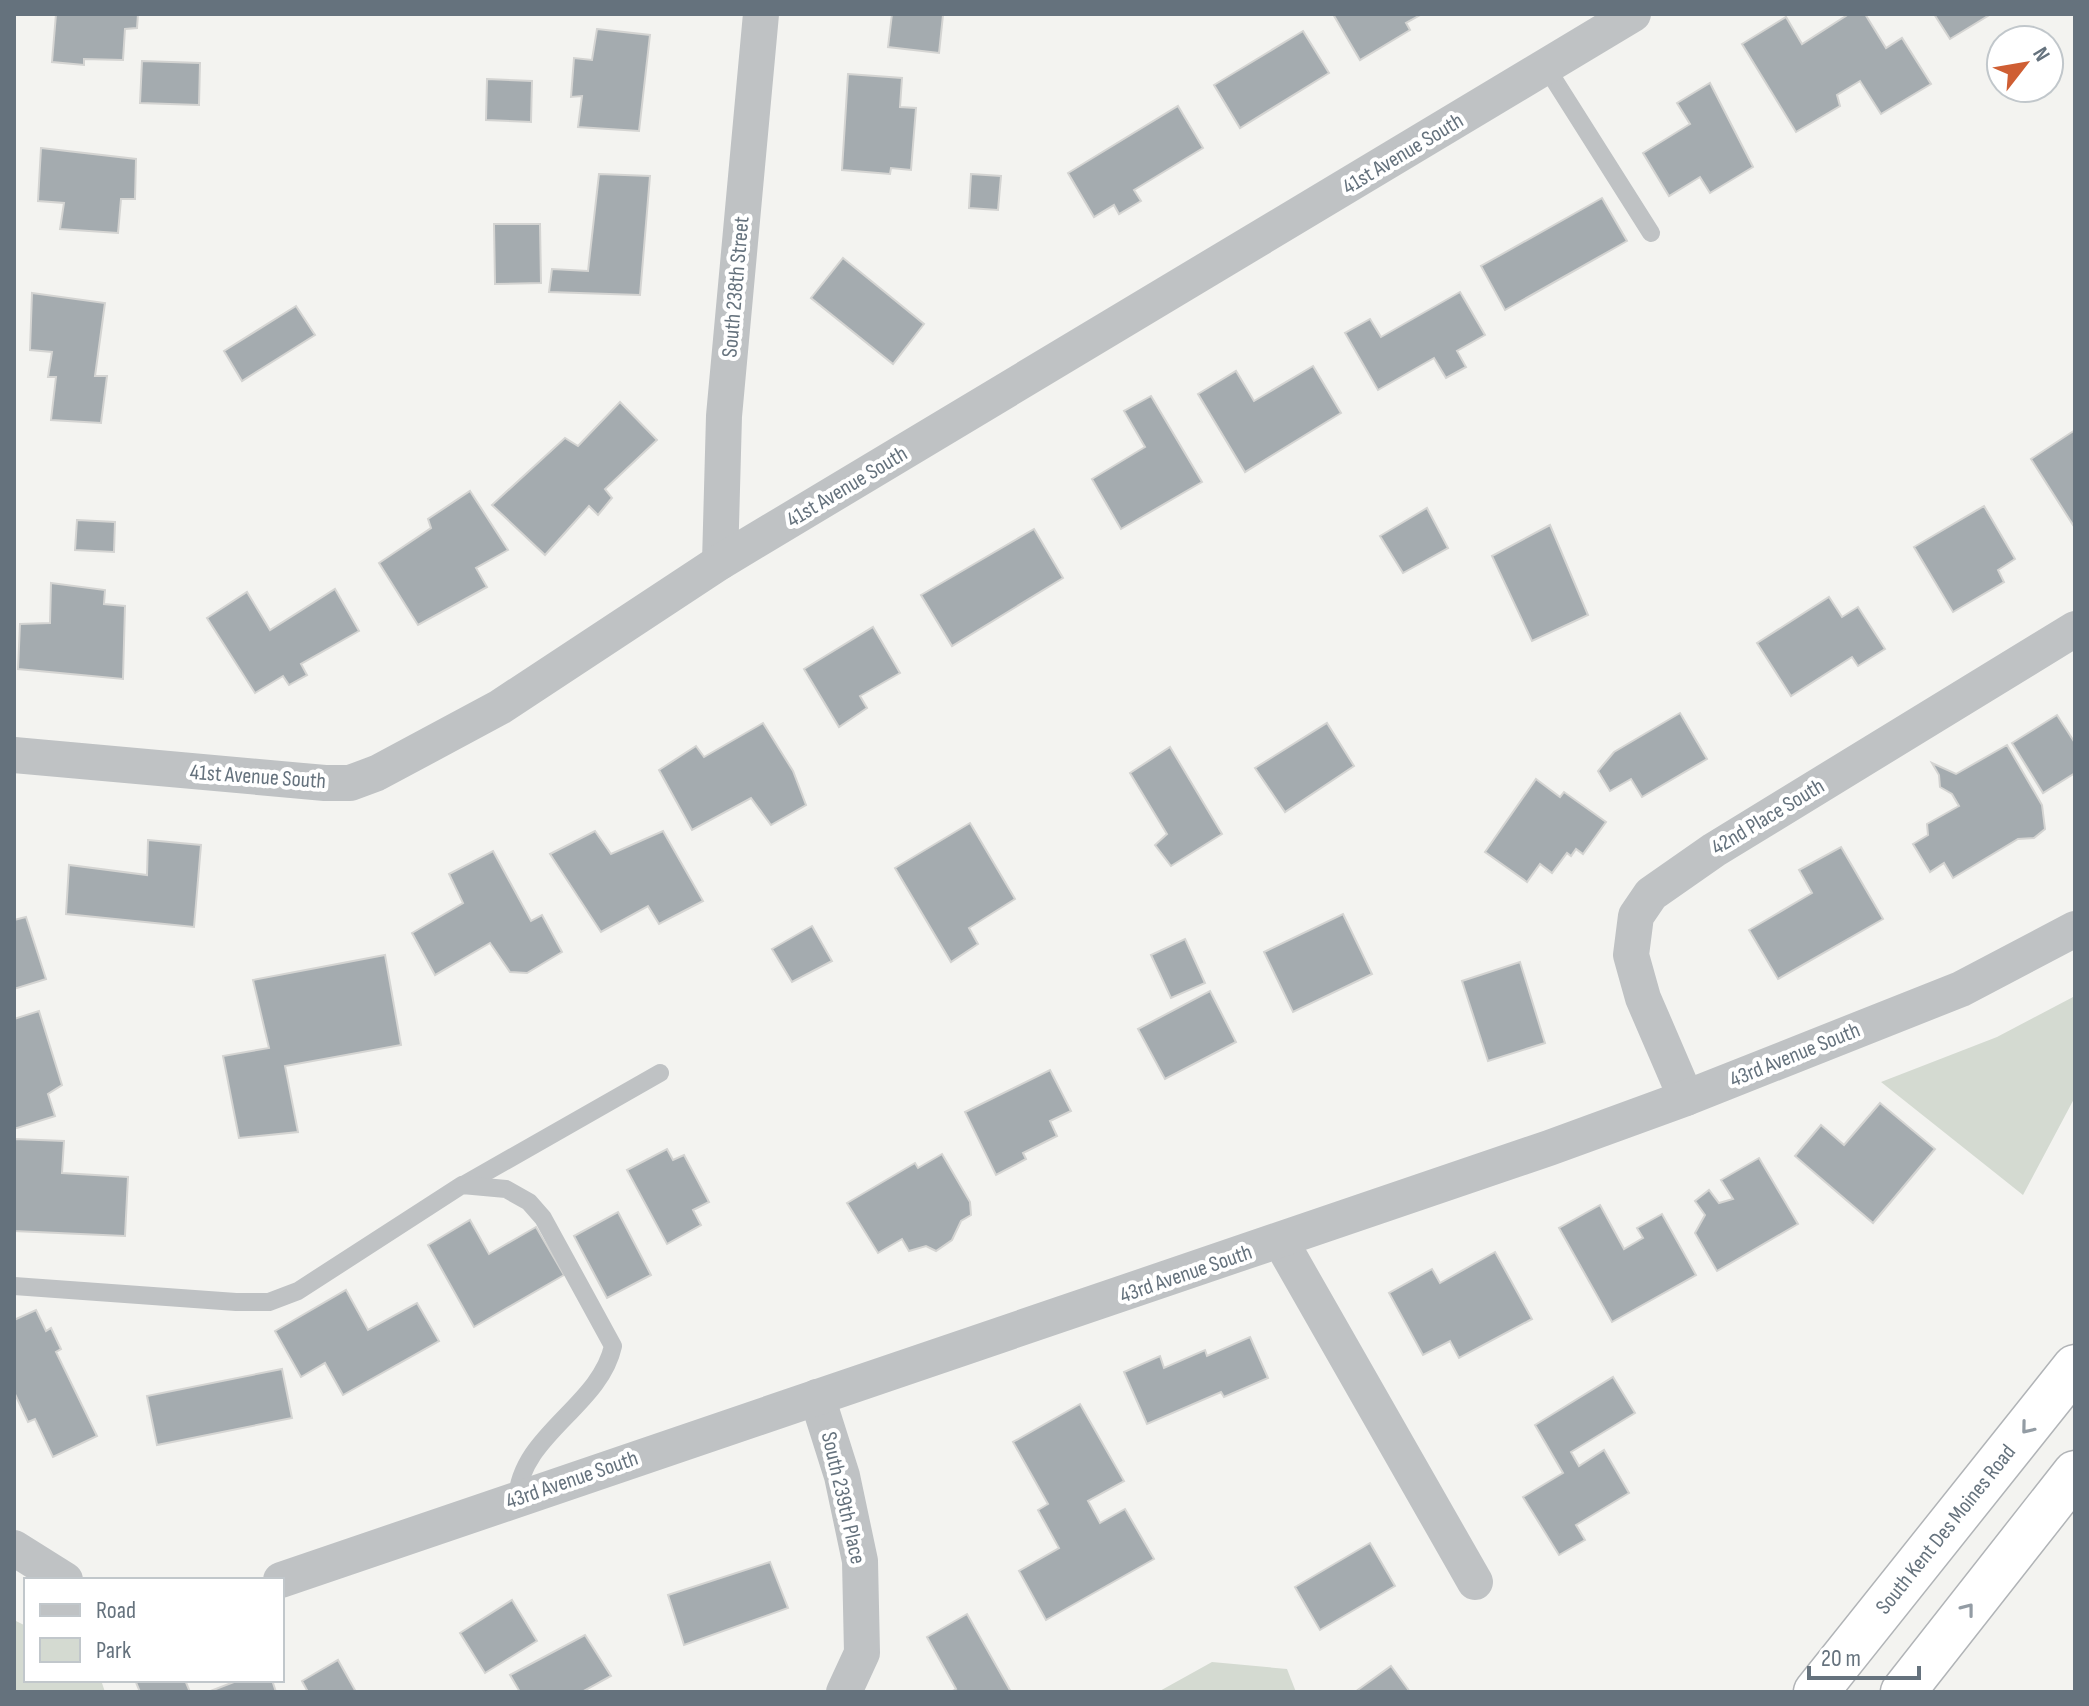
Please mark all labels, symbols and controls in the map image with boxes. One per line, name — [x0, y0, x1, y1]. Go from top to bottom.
north arrow — [1985, 24, 2065, 104]
text: N — [2026, 42, 2055, 66]
street label: 41st Avenue South — [1338, 107, 1468, 201]
street label: South 238th Street — [716, 215, 756, 359]
street label: 41st Avenue South — [782, 440, 912, 534]
street label: 41st Avenue South — [189, 759, 327, 795]
street label: 42nd Place South — [1707, 773, 1829, 861]
street label: 43rd Avenue South — [1726, 1017, 1864, 1093]
street label: 43rd Avenue South — [1116, 1239, 1256, 1309]
one-way arrow — [2022, 1419, 2036, 1434]
street label: South 239th Place — [815, 1429, 871, 1567]
street label: South Kent Des Moines Road — [1870, 1439, 2021, 1620]
street label: 43rd Avenue South — [502, 1445, 642, 1515]
legend — [24, 1578, 284, 1682]
text: Road — [96, 1596, 136, 1625]
one-way arrow — [1959, 1603, 1973, 1618]
scale bar — [1809, 1630, 1919, 1680]
text: Park — [96, 1636, 131, 1665]
text: 20 m — [1821, 1644, 1861, 1673]

